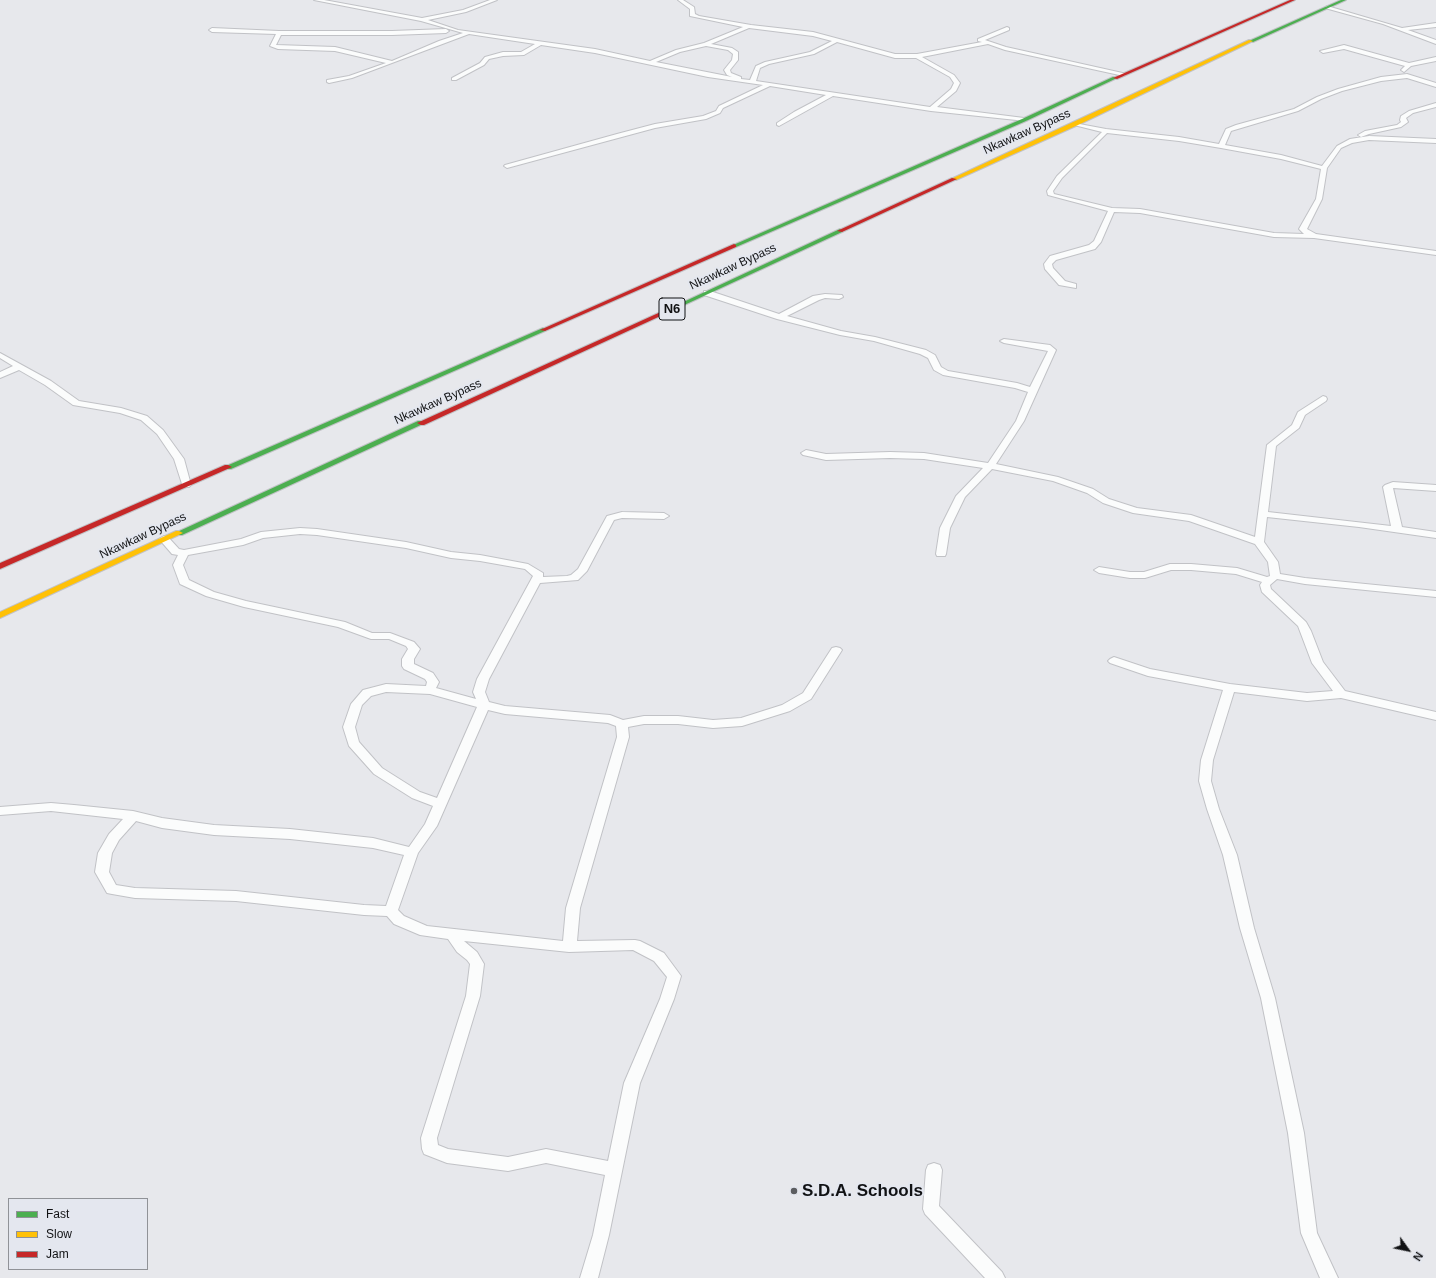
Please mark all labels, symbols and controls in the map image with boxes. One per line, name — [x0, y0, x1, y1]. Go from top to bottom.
street label: Nkawkaw Bypass — [981, 106, 1073, 158]
street label: Nkawkaw Bypass — [687, 241, 779, 293]
road number: N6 — [659, 298, 685, 320]
street label: Nkawkaw Bypass — [392, 376, 484, 428]
street label: Nkawkaw Bypass — [97, 510, 189, 562]
place label: S.D.A. Schools — [802, 1181, 923, 1201]
marker: S.D.A. Schools — [789, 1186, 799, 1196]
legend — [8, 1198, 148, 1270]
text: Fast — [46, 1207, 69, 1221]
text: Slow — [46, 1227, 72, 1241]
north arrow — [1388, 1230, 1428, 1270]
text: Jam — [46, 1247, 69, 1261]
text: N — [1411, 1250, 1425, 1263]

